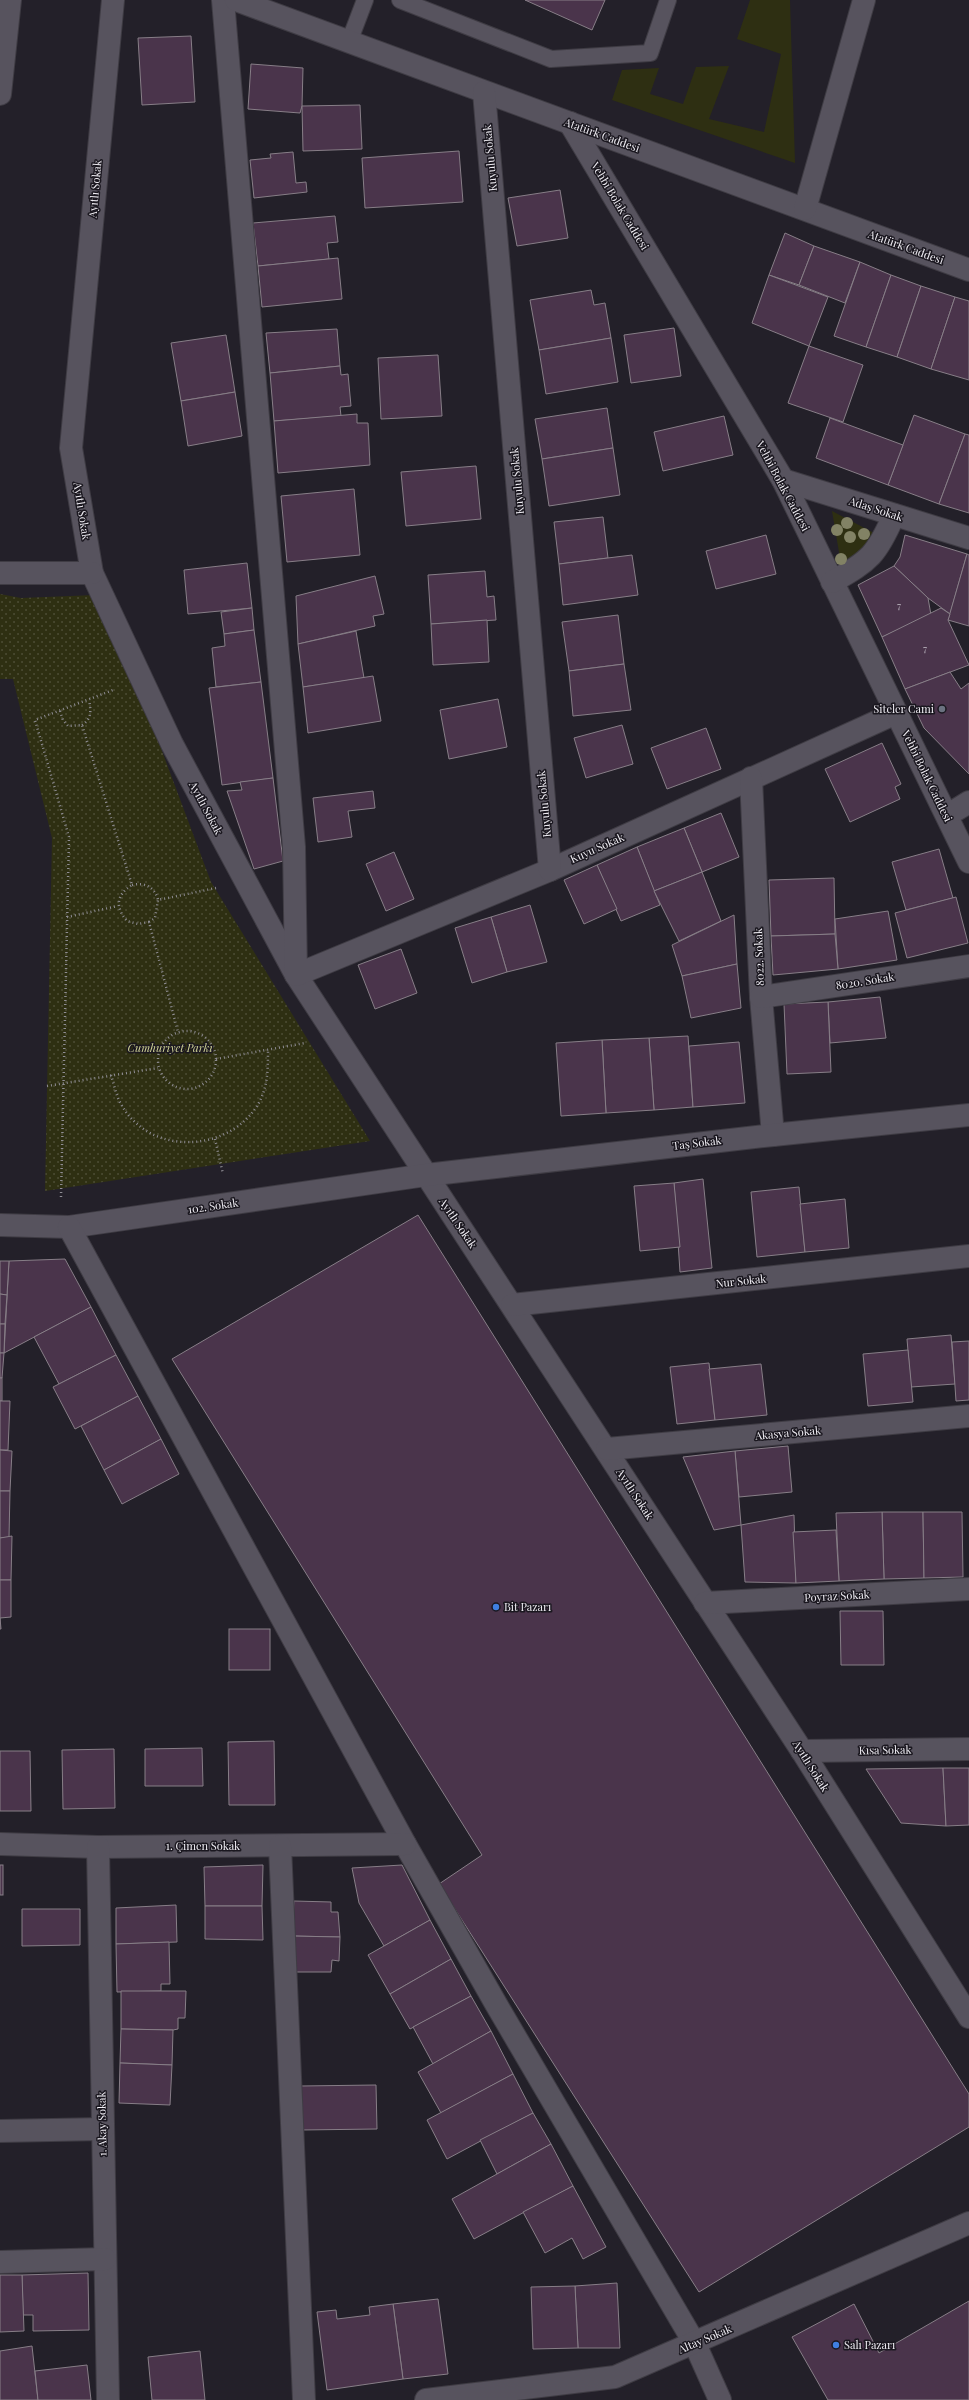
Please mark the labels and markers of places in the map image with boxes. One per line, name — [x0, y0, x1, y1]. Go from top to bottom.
place label: Siteler Cami — [873, 701, 934, 716]
marker: Siteler Cami — [937, 704, 947, 714]
place label: Bit Pazarı — [504, 1599, 551, 1614]
marker: Bit Pazarı — [491, 1602, 501, 1612]
place label: Salı Pazarı — [844, 2337, 895, 2352]
marker: Salı Pazarı — [831, 2340, 841, 2350]

